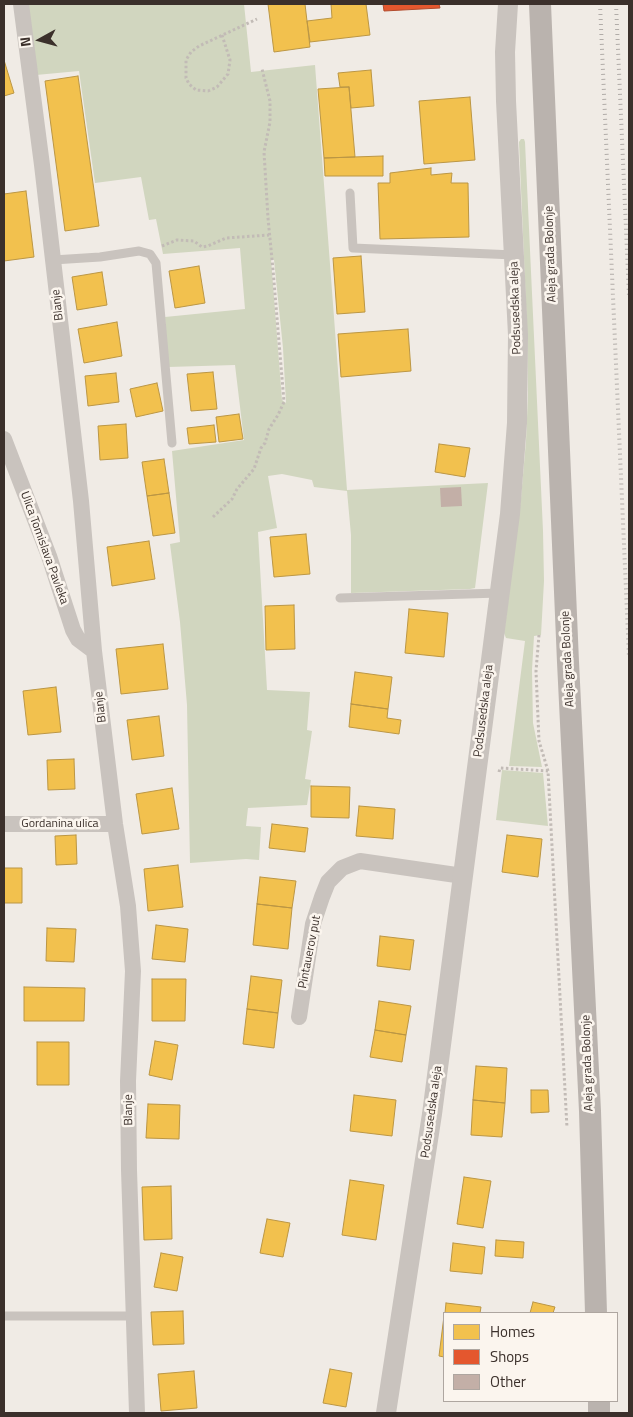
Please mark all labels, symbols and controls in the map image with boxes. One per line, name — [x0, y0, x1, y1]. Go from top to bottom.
north arrow — [15, 15, 65, 65]
text: N — [14, 36, 36, 48]
street label: Aleja grada Bolonje — [542, 205, 560, 303]
street label: Podsusedska aleja — [507, 261, 525, 355]
street label: Blanje — [49, 289, 67, 321]
street label: Ulica Tomislava Pavleka — [17, 490, 71, 606]
street label: Aleja grada Bolonje — [558, 610, 578, 708]
street label: Podsusedska aleja — [471, 664, 497, 758]
street label: Blanje — [92, 691, 110, 723]
street label: Gordanina ulica — [21, 817, 99, 831]
street label: Pintauerov put — [296, 914, 324, 990]
street label: Aleja grada Bolonje — [579, 1014, 597, 1112]
street label: Podsusedska aleja — [418, 1065, 446, 1159]
street label: Blanje — [122, 1094, 136, 1126]
legend — [443, 1312, 618, 1402]
text: Homes — [490, 1320, 535, 1343]
text: Shops — [490, 1345, 529, 1368]
text: Other — [490, 1370, 526, 1393]

